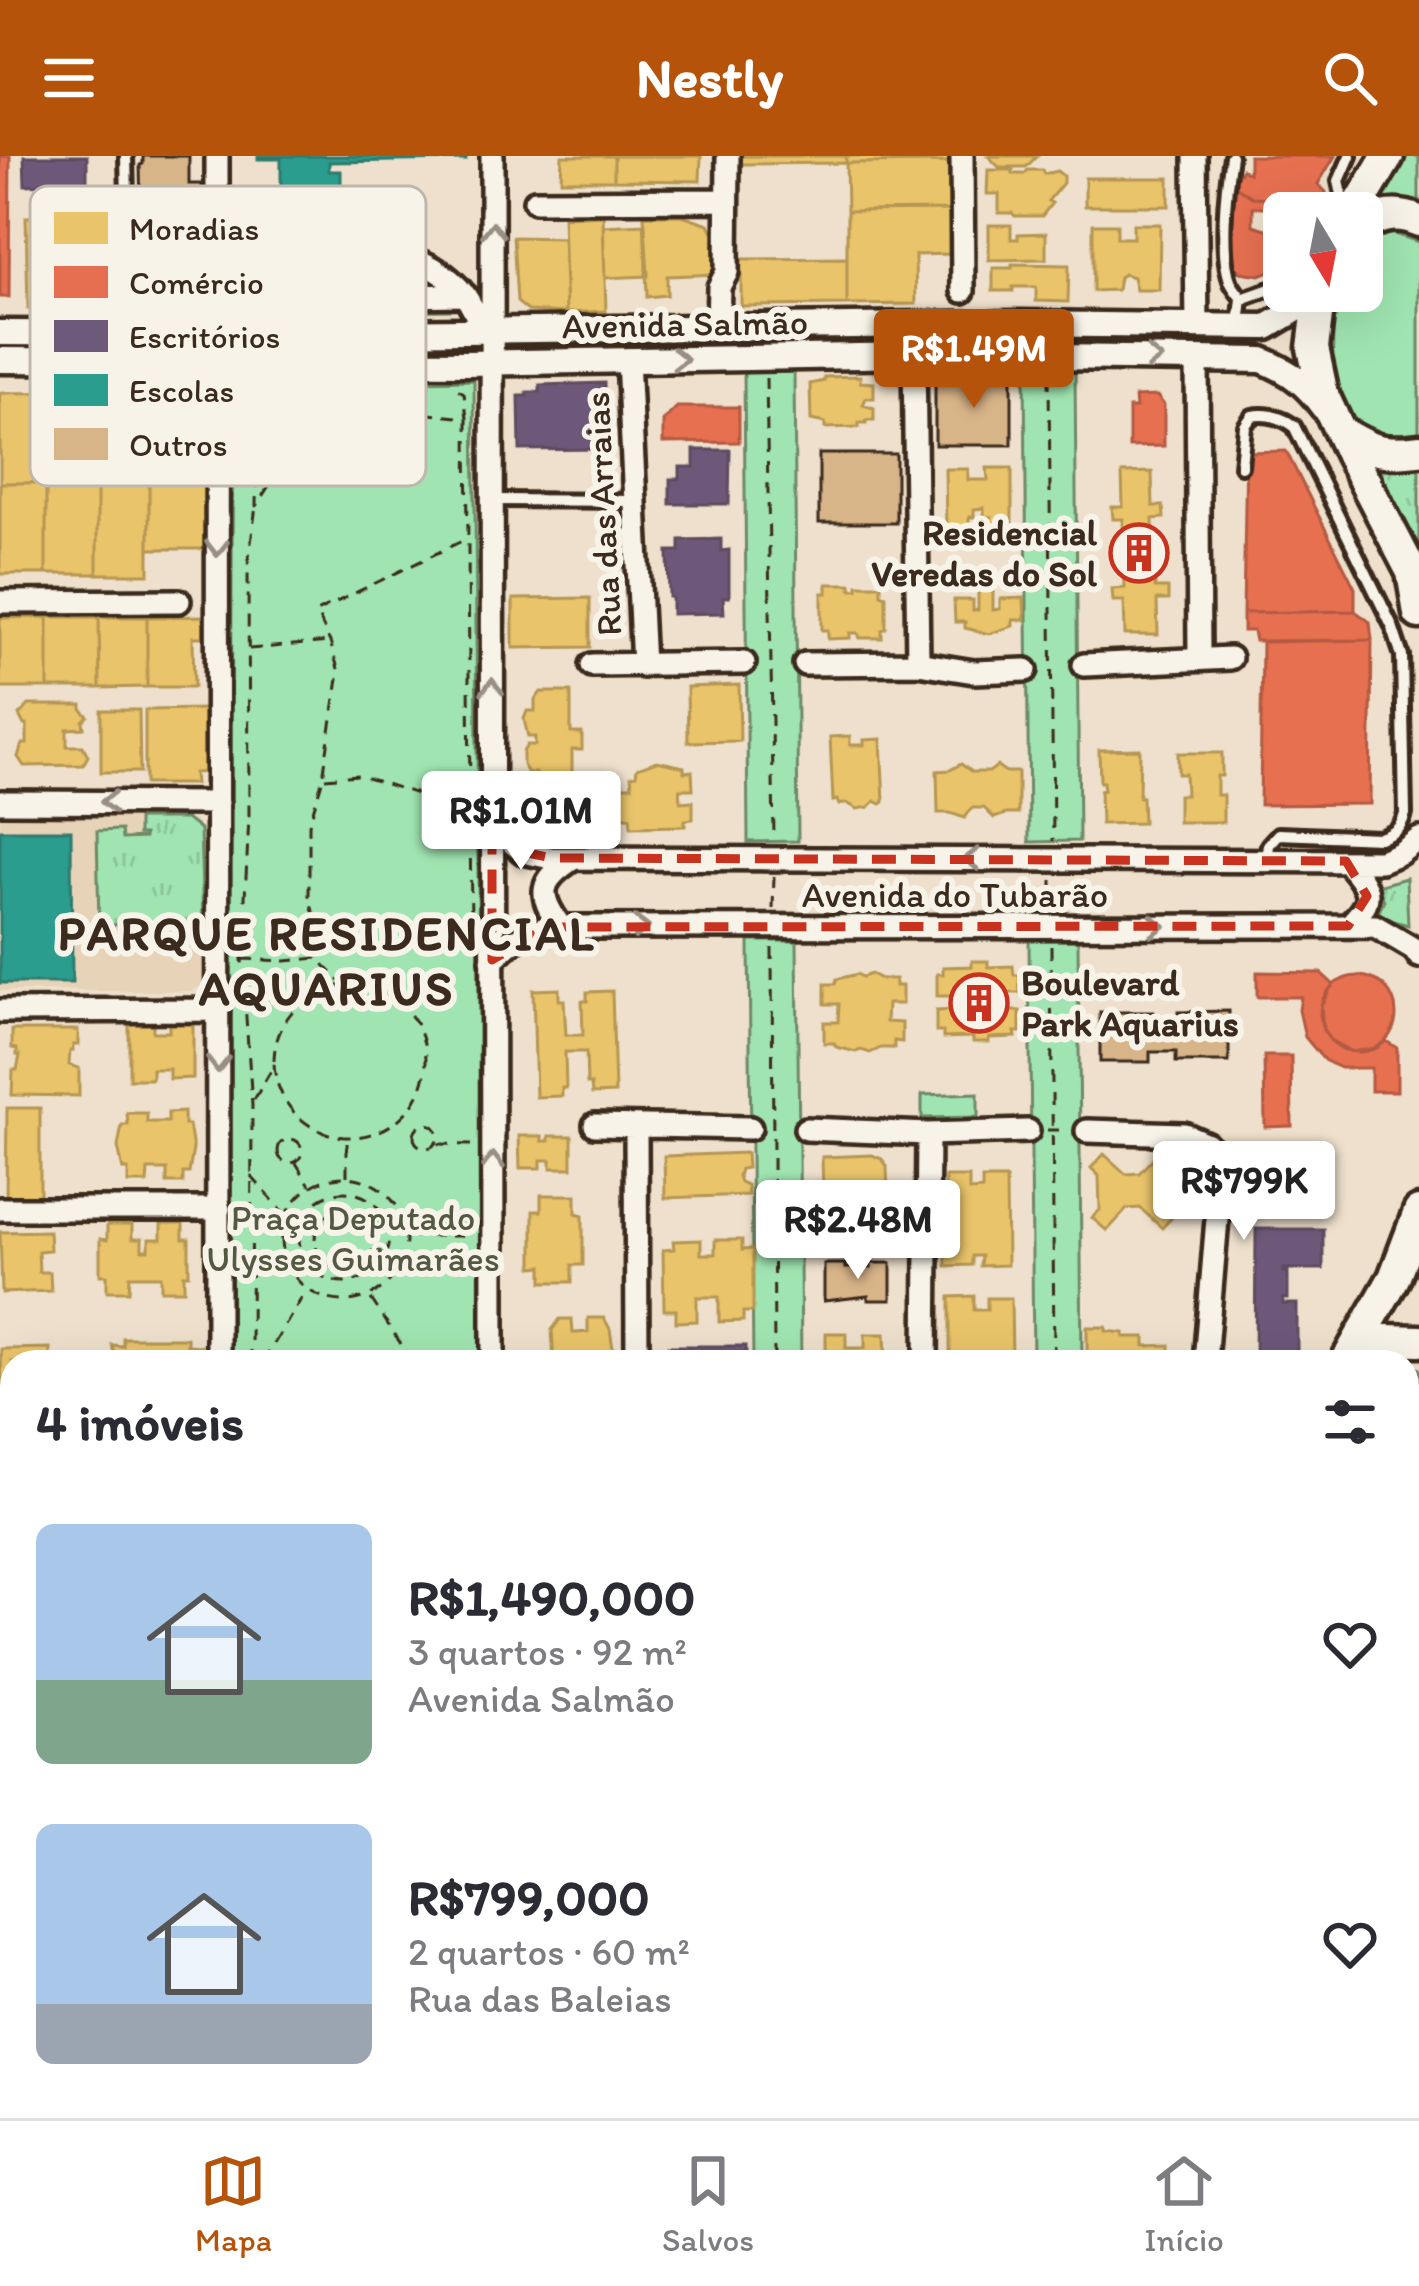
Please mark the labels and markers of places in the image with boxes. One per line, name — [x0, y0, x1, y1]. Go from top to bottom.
pin: R$1.49M — [863, 309, 1085, 411]
place label: Residencial Veredas do Sol — [871, 511, 1098, 595]
building icon: Residencial Veredas do Sol — [1108, 522, 1170, 584]
pin: R$1.01M — [410, 771, 632, 873]
place label: Boulevard Park Aquarius — [1021, 961, 1239, 1045]
building icon: Boulevard Park Aquarius — [948, 972, 1010, 1034]
pin: R$799K — [1146, 1141, 1342, 1243]
pin: R$2.48M — [747, 1180, 969, 1282]

